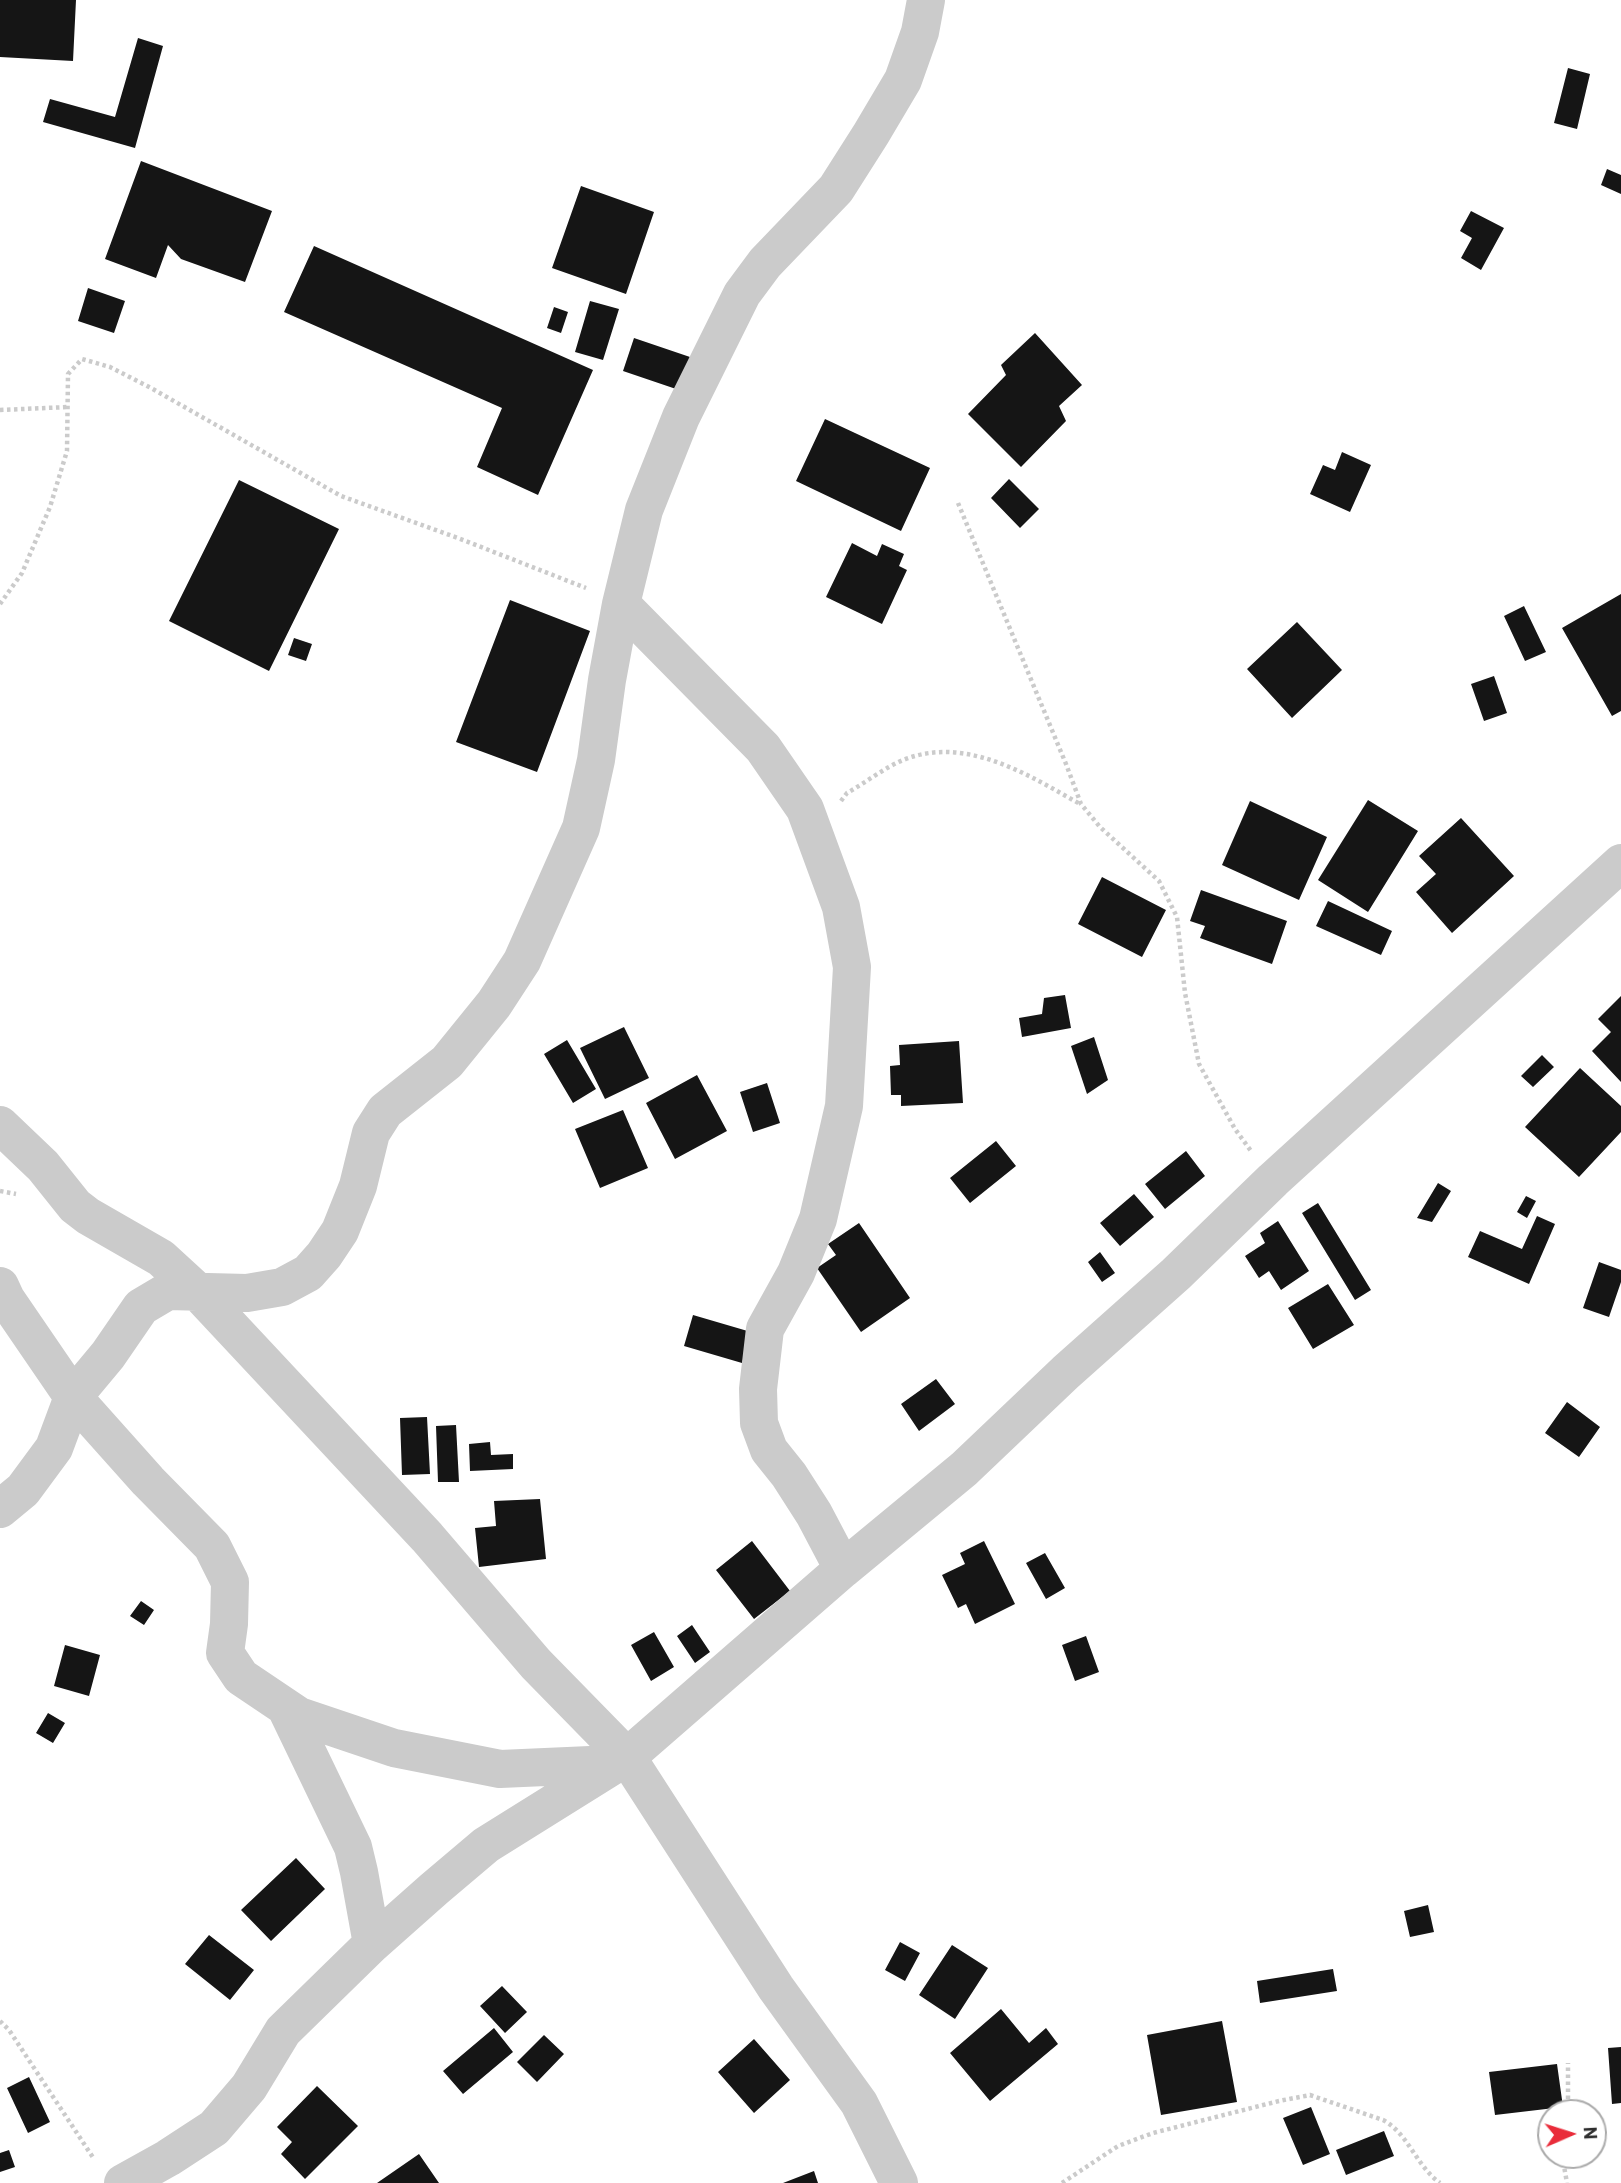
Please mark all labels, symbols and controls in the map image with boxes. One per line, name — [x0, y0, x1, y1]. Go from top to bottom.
north arrow — [1537, 2099, 1607, 2169]
text: N — [1580, 2126, 1603, 2140]

